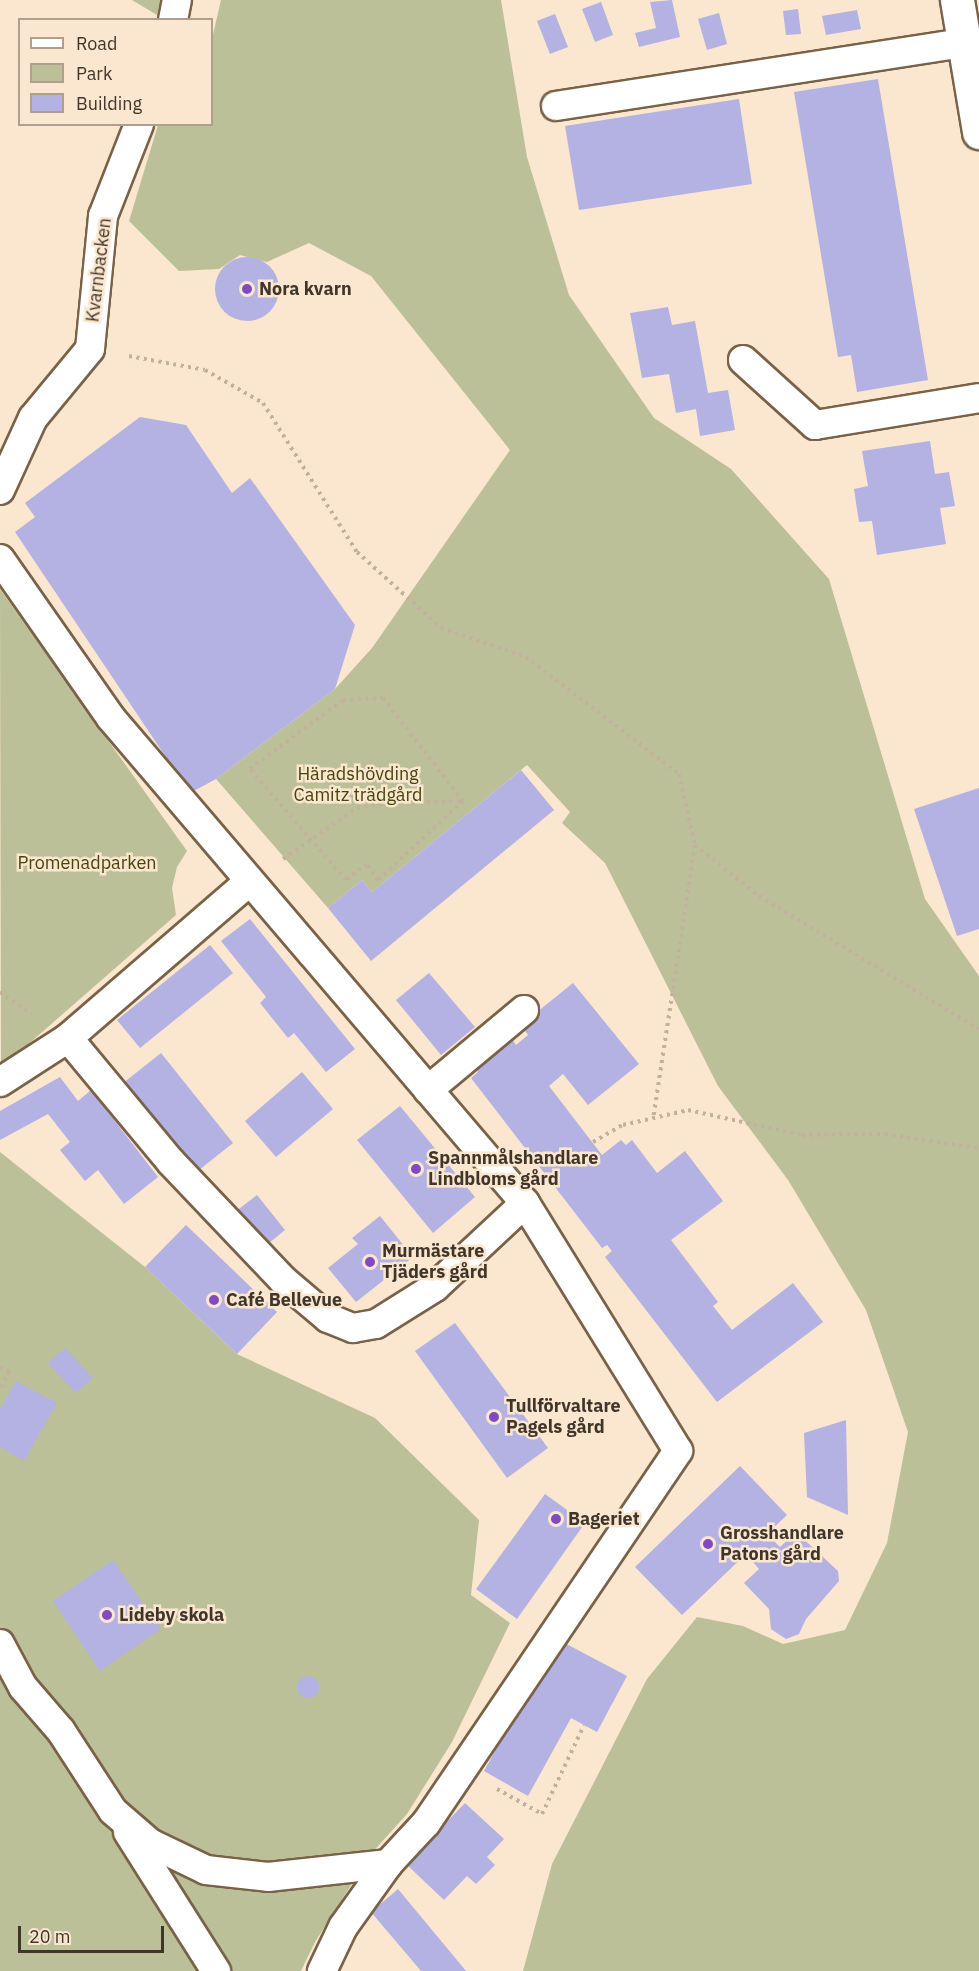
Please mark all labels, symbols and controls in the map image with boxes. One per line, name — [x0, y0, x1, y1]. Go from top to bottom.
legend — [18, 18, 213, 126]
text: Road — [76, 32, 117, 55]
text: Park — [76, 62, 112, 85]
text: Building — [76, 92, 142, 115]
street label: Kvarnbacken — [82, 217, 116, 323]
place label: Nora kvarn — [259, 278, 352, 300]
marker: Nora kvarn — [240, 282, 254, 296]
park label: Häradshövding Camitz trädgård — [294, 764, 422, 806]
park label: Promenadparken — [17, 852, 157, 874]
place label: Spannmålshandlare Lindbloms gård — [428, 1148, 598, 1190]
marker: Spannmålshandlare Lindbloms gård — [409, 1162, 423, 1176]
place label: Murmästare Tjäders gård — [382, 1241, 488, 1284]
marker: Murmästare Tjäders gård — [363, 1255, 377, 1269]
place label: Café Bellevue — [226, 1289, 342, 1311]
marker: Café Bellevue — [207, 1293, 221, 1307]
place label: Tullförvaltare Pagels gård — [506, 1396, 621, 1438]
marker: Tullförvaltare Pagels gård — [487, 1410, 501, 1424]
place label: Bageriet — [568, 1508, 640, 1530]
marker: Bageriet — [549, 1512, 563, 1526]
place label: Grosshandlare Patons gård — [720, 1523, 844, 1565]
marker: Grosshandlare Patons gård — [701, 1537, 715, 1551]
place label: Lideby skola — [119, 1604, 224, 1626]
marker: Lideby skola — [100, 1608, 114, 1622]
scale bar — [21, 1914, 166, 1952]
text: 20 m — [29, 1925, 71, 1948]

